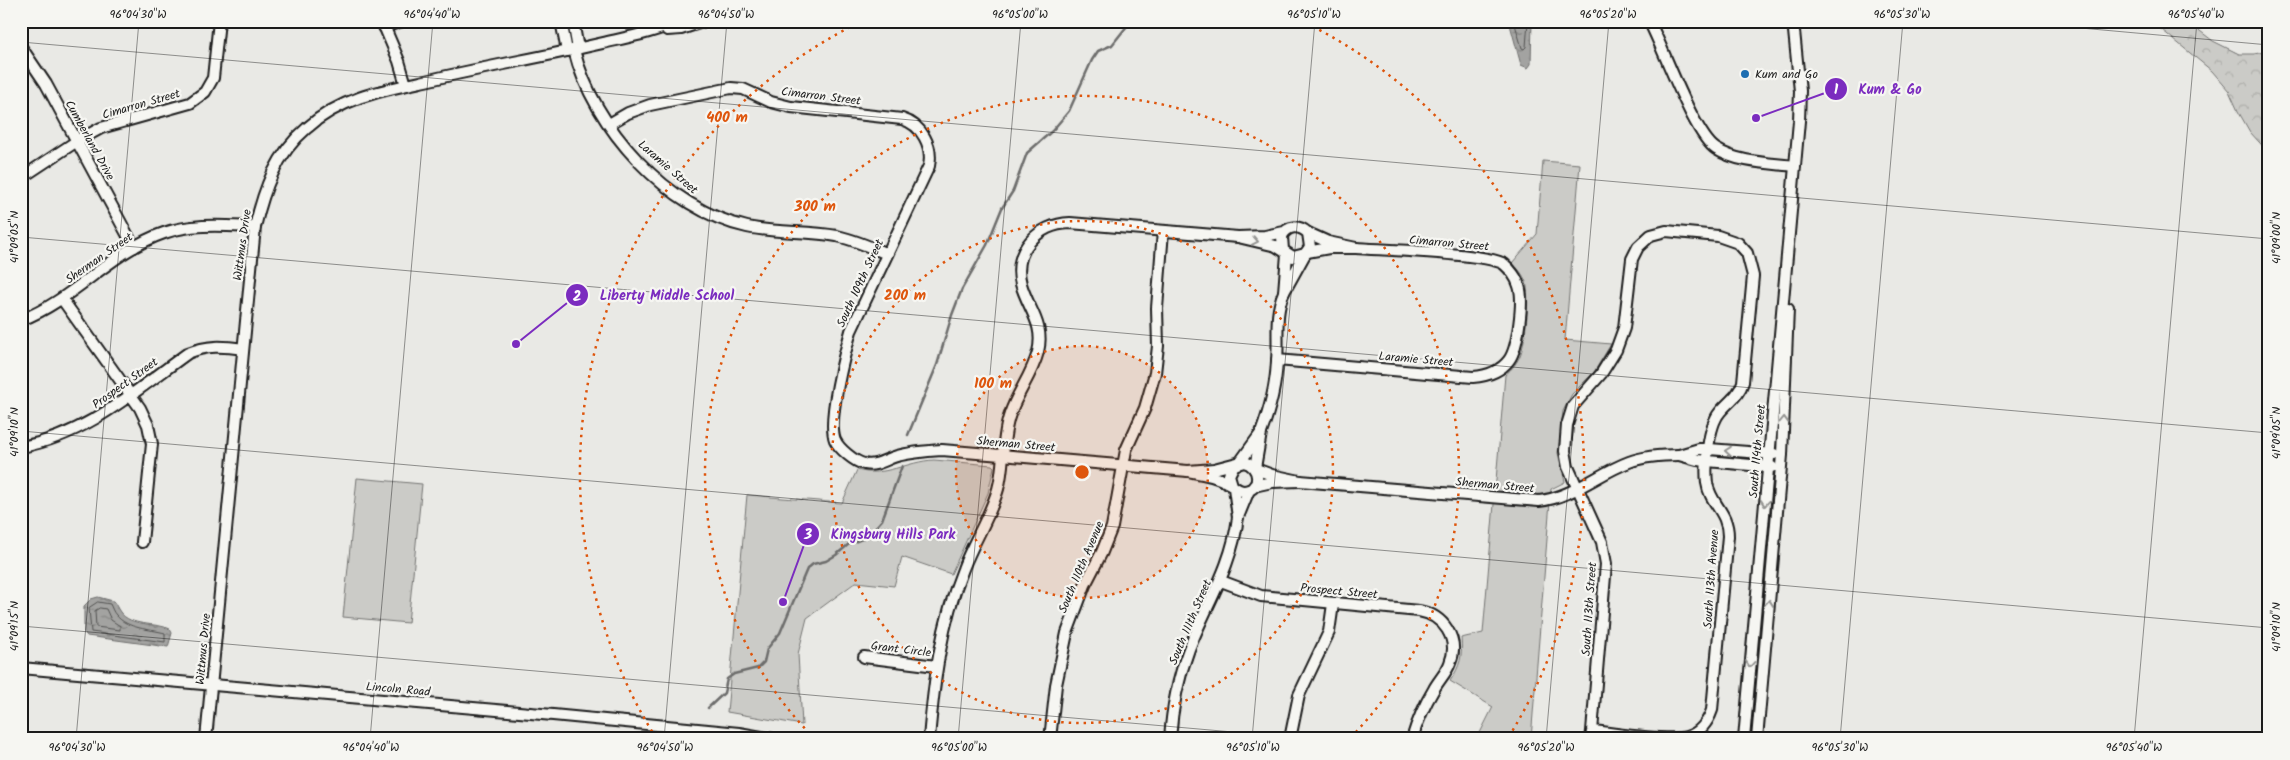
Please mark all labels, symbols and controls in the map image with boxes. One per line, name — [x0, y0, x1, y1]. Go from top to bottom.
text: 96°04'30"W — [109, 5, 167, 24]
text: 96°04'40"W — [404, 5, 460, 24]
text: 96°04'50"W — [698, 5, 754, 24]
text: 96°05'00"W — [992, 5, 1048, 24]
text: 96°05'10"W — [1287, 5, 1341, 24]
text: 96°05'20"W — [1579, 5, 1637, 24]
text: 96°05'30"W — [1874, 5, 1931, 24]
text: 96°05'40"W — [2168, 5, 2224, 24]
place label: Kum and Go — [1755, 65, 1818, 84]
marker: Kum and Go — [1739, 68, 1751, 80]
callout: Kum & Go — [1824, 74, 1932, 103]
text: 1 — [1834, 78, 1839, 102]
text: Kum & Go — [1858, 79, 1922, 101]
street label: Cimarron Street — [780, 82, 862, 111]
street label: Cimarron Street — [100, 84, 183, 125]
street label: Cumberland Drive — [60, 97, 120, 184]
text: 400 m — [706, 106, 748, 130]
street label: Laramie Street — [633, 136, 702, 199]
text: 300 m — [793, 195, 836, 219]
street label: Wittmus Drive — [228, 208, 257, 282]
text: 41°09'05"N — [5, 211, 24, 263]
text: 41°09'00"N — [2267, 212, 2286, 264]
street label: Sherman Street — [61, 228, 137, 289]
street label: Cimarron Street — [1408, 231, 1490, 256]
one-way arrow — [1251, 235, 1259, 246]
street label: South 109th Street — [832, 236, 889, 330]
callout: Liberty Middle School — [565, 281, 744, 310]
text: 200 m — [884, 284, 926, 308]
text: 2 — [573, 285, 582, 309]
text: Liberty Middle School — [600, 285, 734, 307]
street label: Laramie Street — [1378, 347, 1454, 372]
street label: Prospect Street — [88, 353, 162, 414]
text: 100 m — [974, 372, 1012, 396]
street label: South 114th Street — [1744, 403, 1771, 499]
text: 41°09'10"N — [5, 407, 24, 457]
text: 41°09'05"N — [2267, 407, 2286, 459]
one-way arrow — [1778, 415, 1789, 423]
street label: Sherman Street — [976, 432, 1056, 457]
one-way arrow — [1724, 445, 1732, 456]
centre of rings — [1073, 463, 1091, 481]
street label: Sherman Street — [1455, 473, 1535, 498]
one-way arrow — [1760, 499, 1771, 507]
street label: South 110th Avenue — [1054, 518, 1110, 616]
callout: Kingsbury Hills Park — [795, 520, 965, 549]
text: 3 — [803, 523, 812, 547]
text: Kingsbury Hills Park — [831, 524, 956, 546]
street label: South 113th Avenue — [1699, 528, 1724, 629]
street label: South 113th Street — [1577, 561, 1602, 657]
street label: South 111th Street — [1164, 576, 1217, 668]
street label: Prospect Street — [1300, 579, 1379, 604]
one-way arrow — [1763, 599, 1774, 607]
text: 41°09'15"N — [5, 601, 24, 651]
text: 41°09'10"N — [2267, 602, 2286, 652]
street label: Wittmus Drive — [191, 612, 216, 686]
street label: Grant Circle — [870, 636, 933, 663]
one-way arrow — [1745, 661, 1756, 669]
street label: Lincoln Road — [365, 677, 432, 702]
text: 96°04'30"W — [48, 738, 106, 757]
text: 96°04'40"W — [343, 738, 399, 757]
text: 96°04'50"W — [637, 738, 693, 757]
text: 96°05'00"W — [931, 738, 987, 757]
text: 96°05'10"W — [1226, 738, 1280, 757]
text: 96°05'20"W — [1517, 738, 1575, 757]
text: 96°05'30"W — [1812, 738, 1869, 757]
text: 96°05'40"W — [2106, 738, 2162, 757]

